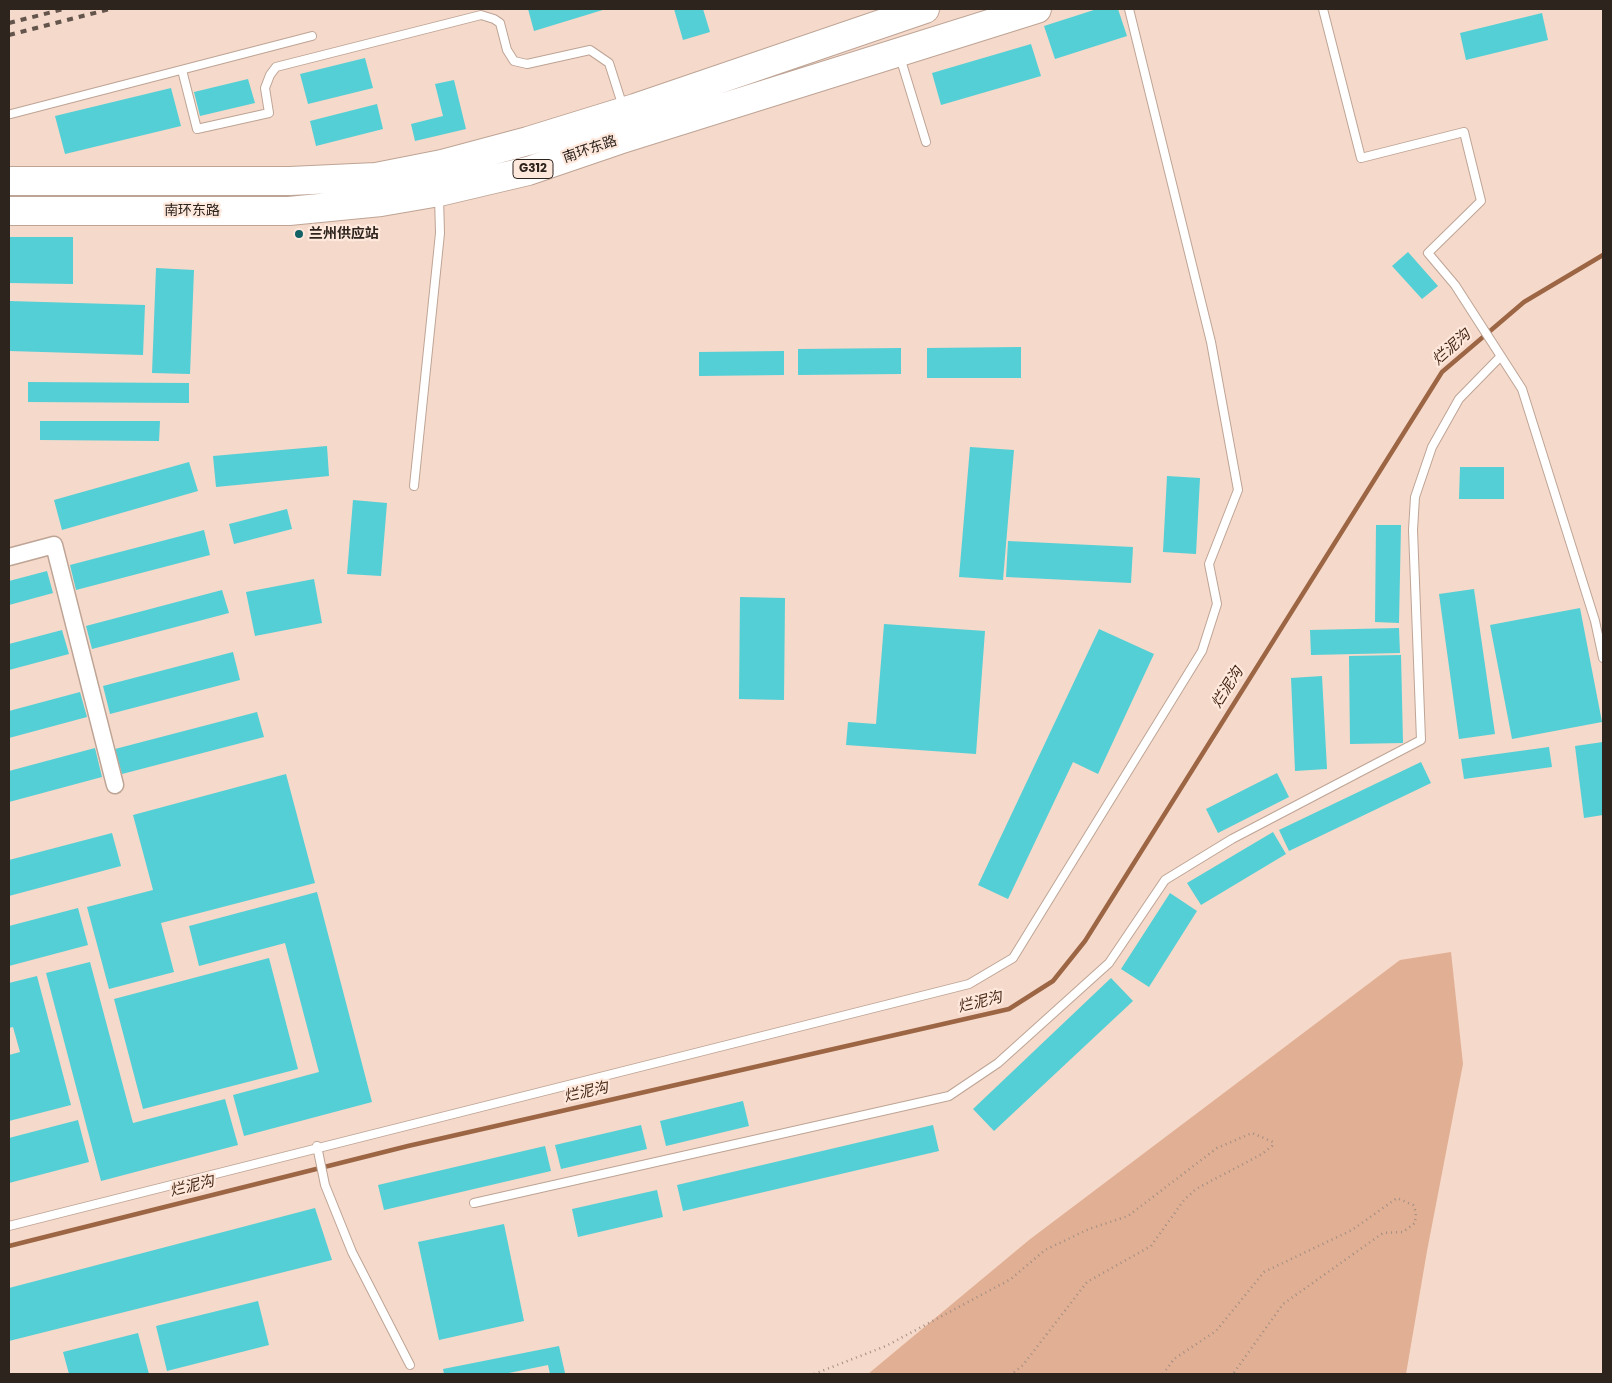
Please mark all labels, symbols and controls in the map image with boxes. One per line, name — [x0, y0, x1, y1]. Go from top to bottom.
street label: 南环东路 — [561, 133, 619, 167]
road number: G312 — [513, 160, 553, 178]
street label: 南环东路 — [164, 203, 220, 219]
place label: 兰州供应站 — [309, 226, 379, 242]
marker: 兰州供应站 — [293, 228, 305, 240]
water label: 烂泥沟 — [1429, 326, 1475, 370]
water label: 烂泥沟 — [1208, 664, 1248, 712]
water label: 烂泥沟 — [956, 989, 1004, 1017]
water label: 烂泥沟 — [562, 1079, 610, 1107]
water label: 烂泥沟 — [168, 1173, 216, 1201]

